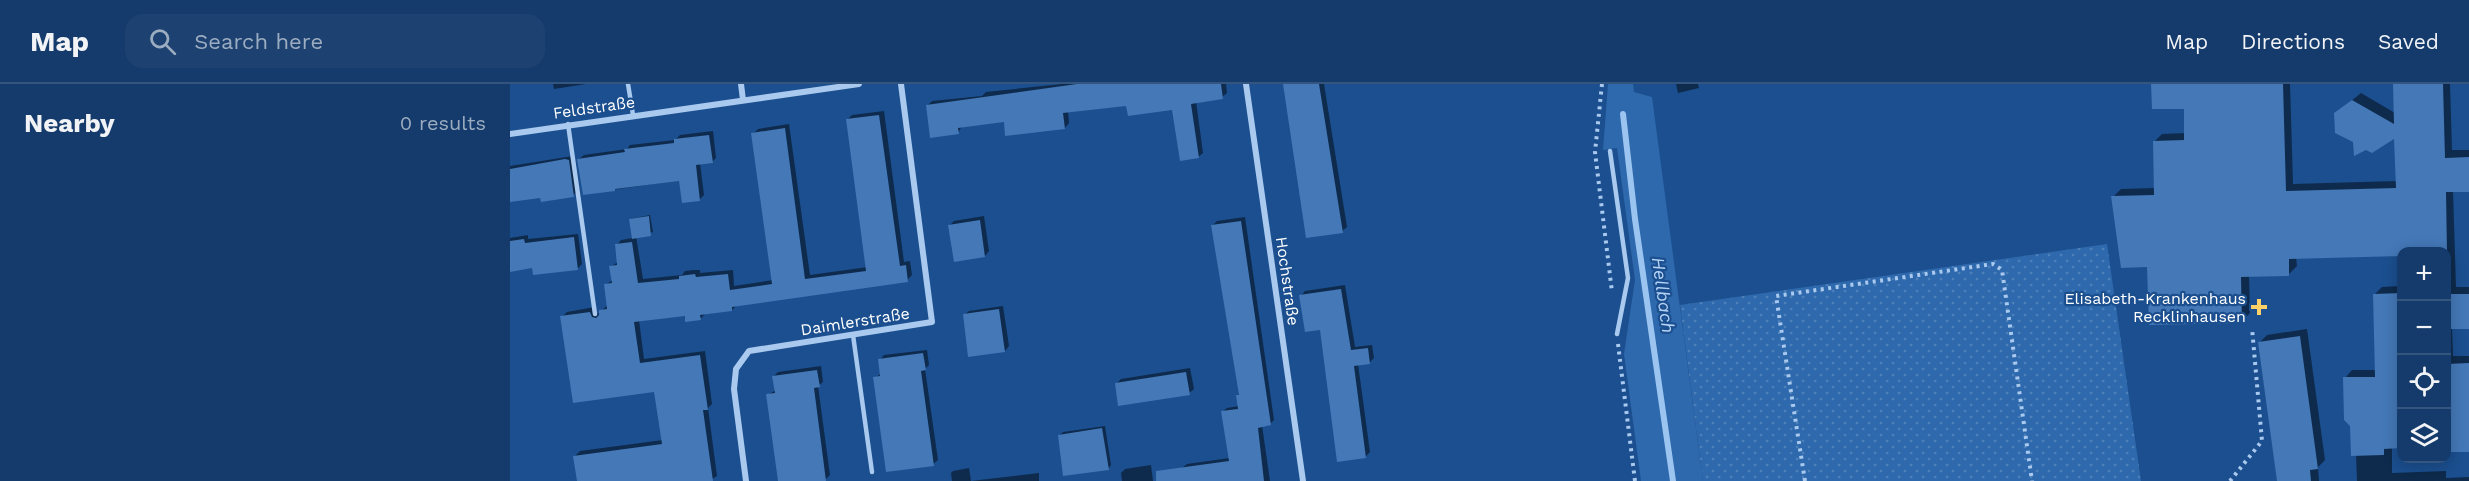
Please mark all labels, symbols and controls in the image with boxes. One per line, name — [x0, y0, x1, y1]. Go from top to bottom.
search box — [125, 14, 545, 68]
text: Map — [30, 25, 89, 58]
icon: search — [146, 25, 179, 58]
text: Search here — [194, 29, 323, 54]
text: Map — [2165, 29, 2208, 54]
text: Directions — [2241, 29, 2345, 54]
text: Saved — [2378, 29, 2439, 54]
street label: Feldstraße — [552, 92, 636, 123]
text: Nearby — [24, 108, 115, 138]
text: 0 results — [400, 111, 486, 135]
street label: Hochstraße — [1272, 235, 1303, 327]
map controls — [2397, 247, 2451, 463]
button: + — [2397, 247, 2451, 301]
water label: Hellbach — [1648, 256, 1679, 334]
place label: Elisabeth-Krankenhaus Recklinhausen — [2064, 289, 2246, 326]
marker: Elisabeth-Krankenhaus Recklinhausen — [2250, 298, 2268, 316]
button: − — [2397, 301, 2451, 355]
street label: Daimlerstraße — [799, 304, 911, 339]
button: locate — [2397, 355, 2451, 409]
button: layers — [2397, 409, 2451, 463]

